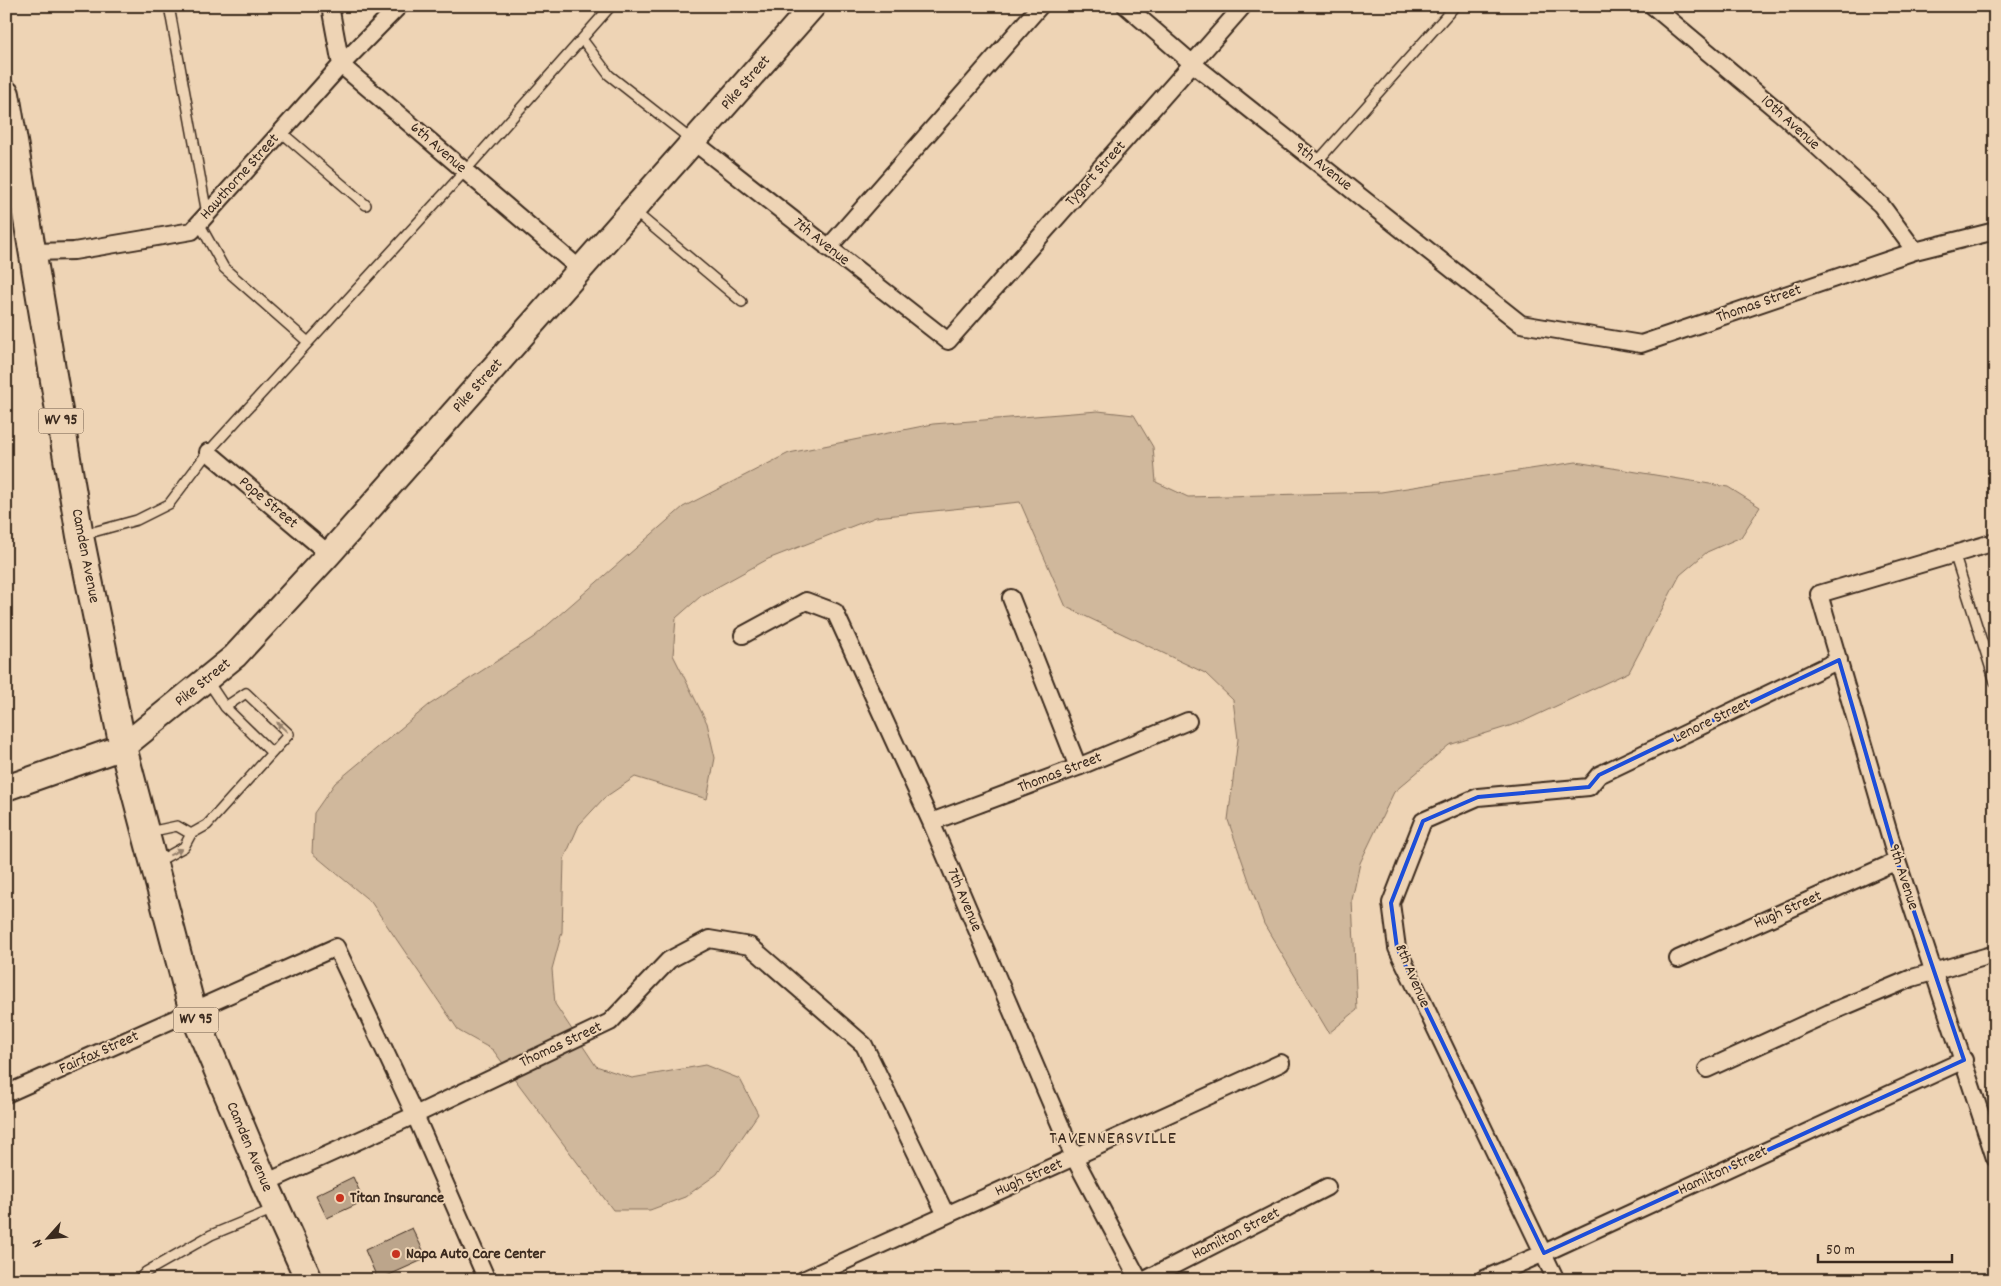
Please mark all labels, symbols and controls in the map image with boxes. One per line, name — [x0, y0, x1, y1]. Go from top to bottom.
street label: Pike Street — [716, 50, 776, 116]
street label: 10th Avenue — [1755, 90, 1825, 156]
street label: 6th Avenue — [405, 117, 471, 179]
street label: Hawthorne Street — [195, 129, 285, 225]
street label: Tygart Street — [1060, 136, 1132, 212]
street label: 9th Avenue — [1289, 137, 1357, 197]
street label: 7th Avenue — [788, 212, 854, 272]
street label: Thomas Street — [1713, 279, 1805, 329]
street label: Pike Street — [447, 354, 509, 418]
road number: WV 95 — [38, 408, 84, 434]
street label: Pope Street — [233, 471, 303, 535]
street label: Camden Avenue — [65, 507, 105, 605]
street label: Pike Street — [170, 653, 236, 713]
street label: Lenore Street — [1669, 692, 1755, 750]
one-way arrow — [276, 721, 288, 733]
street label: Thomas Street — [1015, 746, 1106, 800]
street label: 9th Avenue — [1882, 841, 1924, 913]
one-way arrow — [169, 848, 183, 856]
street label: 7th Avenue — [940, 865, 988, 935]
street label: Hugh Street — [1750, 885, 1826, 935]
street label: 8th Avenue — [1388, 941, 1436, 1011]
road number: WV 95 — [174, 1008, 218, 1032]
street label: Thomas Street — [516, 1016, 606, 1074]
street label: Fairfax Street — [55, 1025, 143, 1081]
street label: Camden Avenue — [220, 1098, 278, 1196]
district label: TAVENNERSVILLE — [1049, 1127, 1177, 1152]
street label: Hamilton Street — [1674, 1140, 1772, 1202]
street label: Hugh Street — [991, 1153, 1067, 1203]
place label: Titan Insurance — [350, 1187, 444, 1210]
marker: Titan Insurance — [334, 1192, 346, 1204]
street label: Hamilton Street — [1188, 1202, 1284, 1266]
north arrow — [22, 1214, 72, 1264]
scale bar — [1818, 1231, 1952, 1263]
text: N — [28, 1235, 49, 1251]
text: 50 m — [1826, 1240, 1855, 1262]
place label: Napa Auto Care Center — [406, 1243, 547, 1266]
marker: Napa Auto Care Center — [390, 1248, 402, 1260]

